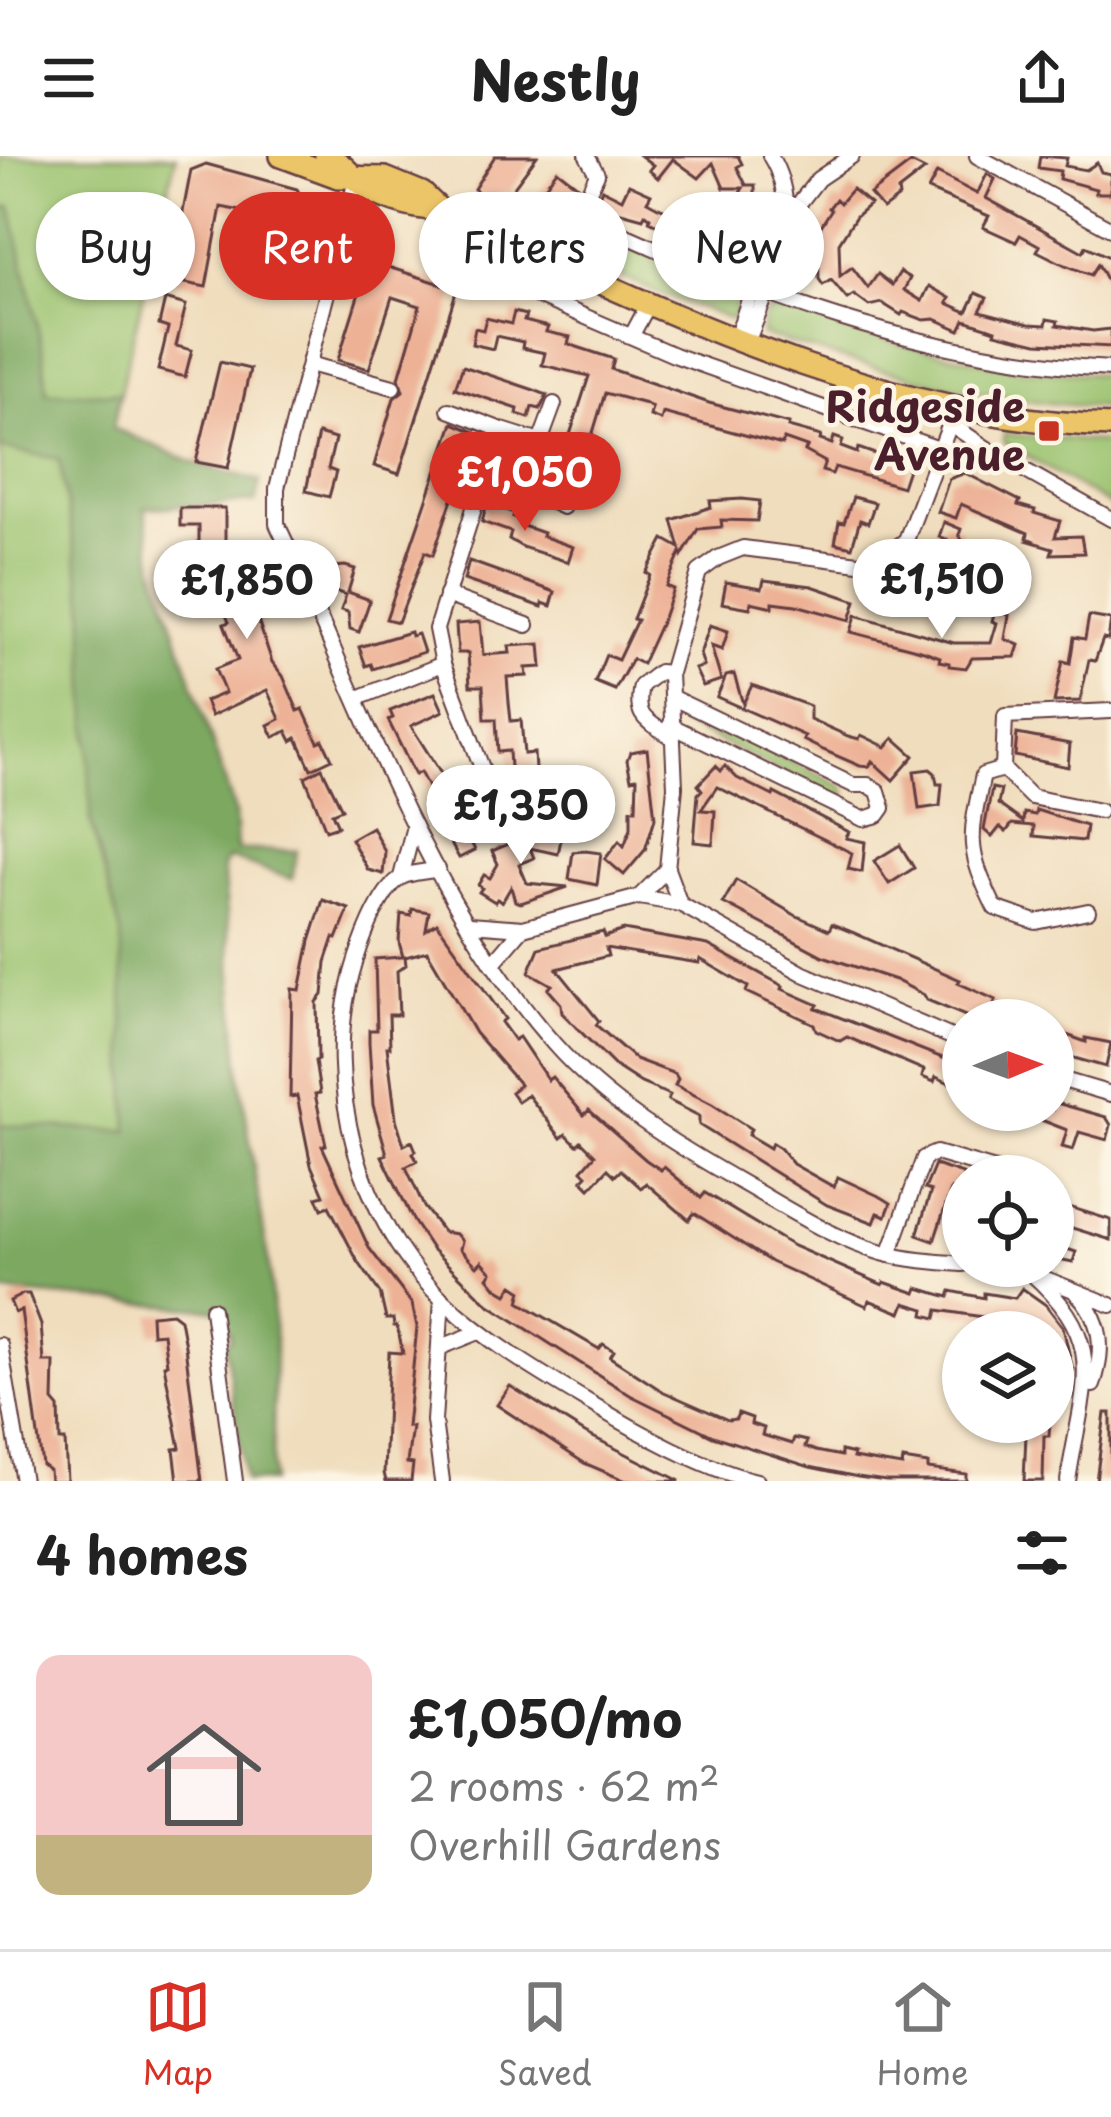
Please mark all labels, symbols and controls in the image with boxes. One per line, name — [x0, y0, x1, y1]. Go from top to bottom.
text: Nestly — [470, 38, 641, 119]
icon: menu — [36, 45, 102, 111]
icon: share — [1009, 45, 1075, 111]
chip: Buy — [36, 192, 195, 300]
chip: Rent — [219, 192, 395, 300]
chip: Filters — [419, 192, 628, 300]
chip: New — [652, 192, 824, 300]
place label: Ridgeside Avenue — [826, 373, 1025, 484]
marker: Ridgeside Avenue — [1036, 418, 1062, 444]
pin: £1,050 — [427, 432, 623, 534]
text: £1,050 — [457, 441, 593, 500]
pin: £1,510 — [844, 539, 1040, 641]
pin: £1,850 — [149, 540, 345, 642]
text: £1,510 — [880, 548, 1004, 607]
text: £1,850 — [180, 549, 314, 608]
pin: £1,350 — [423, 765, 619, 867]
text: £1,350 — [453, 774, 589, 833]
north arrow — [942, 999, 1074, 1131]
map controls — [942, 999, 1074, 1443]
button: locate — [942, 1155, 1074, 1287]
button: layers — [942, 1311, 1074, 1443]
text: 4 homes — [36, 1515, 248, 1592]
icon: filters — [1009, 1520, 1075, 1586]
text: £1,050/mo — [408, 1678, 682, 1755]
icon: home — [132, 1703, 276, 1847]
text: 2 rooms · 62 m² — [408, 1755, 720, 1814]
text: Overhill Gardens — [408, 1814, 721, 1873]
tab: Map — [143, 1974, 213, 2096]
tab: Saved — [498, 1974, 592, 2096]
tab: Home — [877, 1974, 968, 2096]

